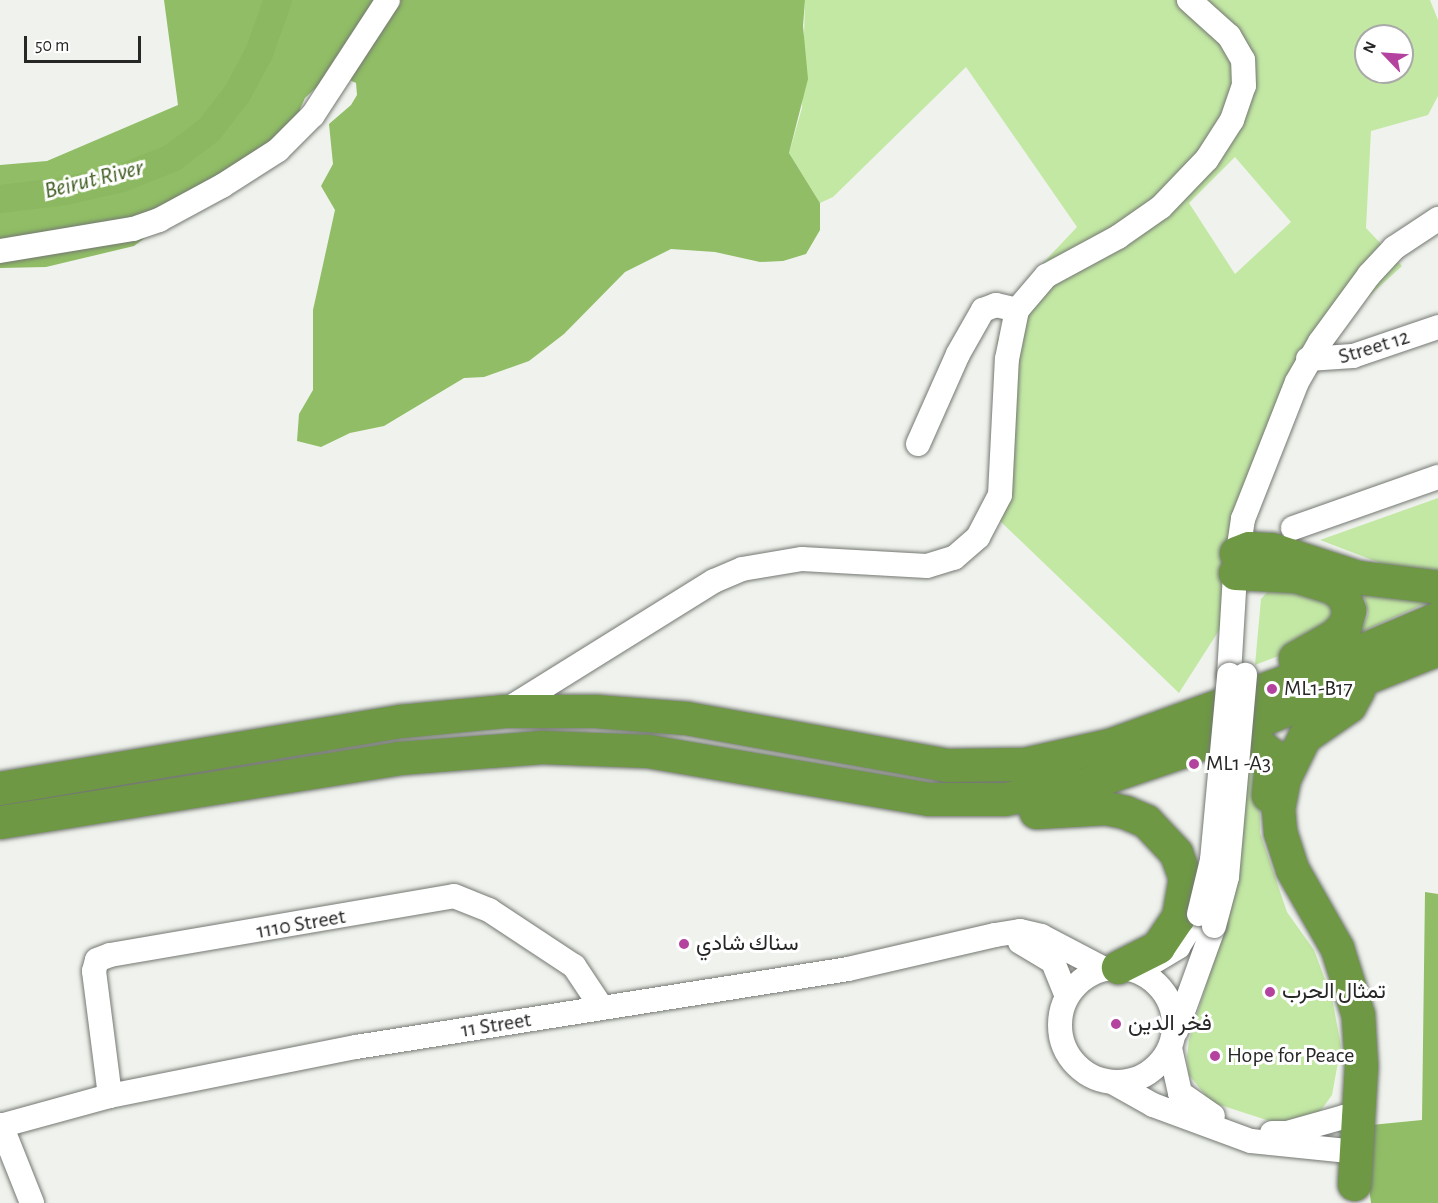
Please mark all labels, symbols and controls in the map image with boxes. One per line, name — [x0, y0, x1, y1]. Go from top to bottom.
scale bar — [27, 24, 144, 62]
north arrow — [1354, 24, 1414, 84]
text: 50 m — [35, 37, 69, 55]
text: N — [1360, 39, 1379, 56]
water label: Beirut River — [41, 154, 147, 206]
street label: Street 12 — [1335, 324, 1413, 370]
place label: ML1-B17 — [1284, 676, 1353, 702]
marker: ML1-B17 — [1265, 682, 1279, 696]
place label: ML1 -A3 — [1206, 751, 1271, 777]
marker: ML1 -A3 — [1187, 757, 1201, 771]
street label: 1110 Street — [255, 903, 347, 945]
place label: سناك شادي — [696, 931, 799, 957]
marker: سناك شادي — [677, 937, 691, 951]
place label: تمثال الحرب — [1282, 979, 1386, 1005]
marker: تمثال الحرب — [1263, 985, 1277, 999]
street label: 11 Street — [459, 1006, 533, 1044]
place label: فخر الدين — [1128, 1011, 1212, 1037]
marker: فخر الدين — [1109, 1017, 1123, 1031]
place label: Hope for Peace — [1227, 1043, 1354, 1069]
marker: Hope for Peace — [1208, 1049, 1222, 1063]

